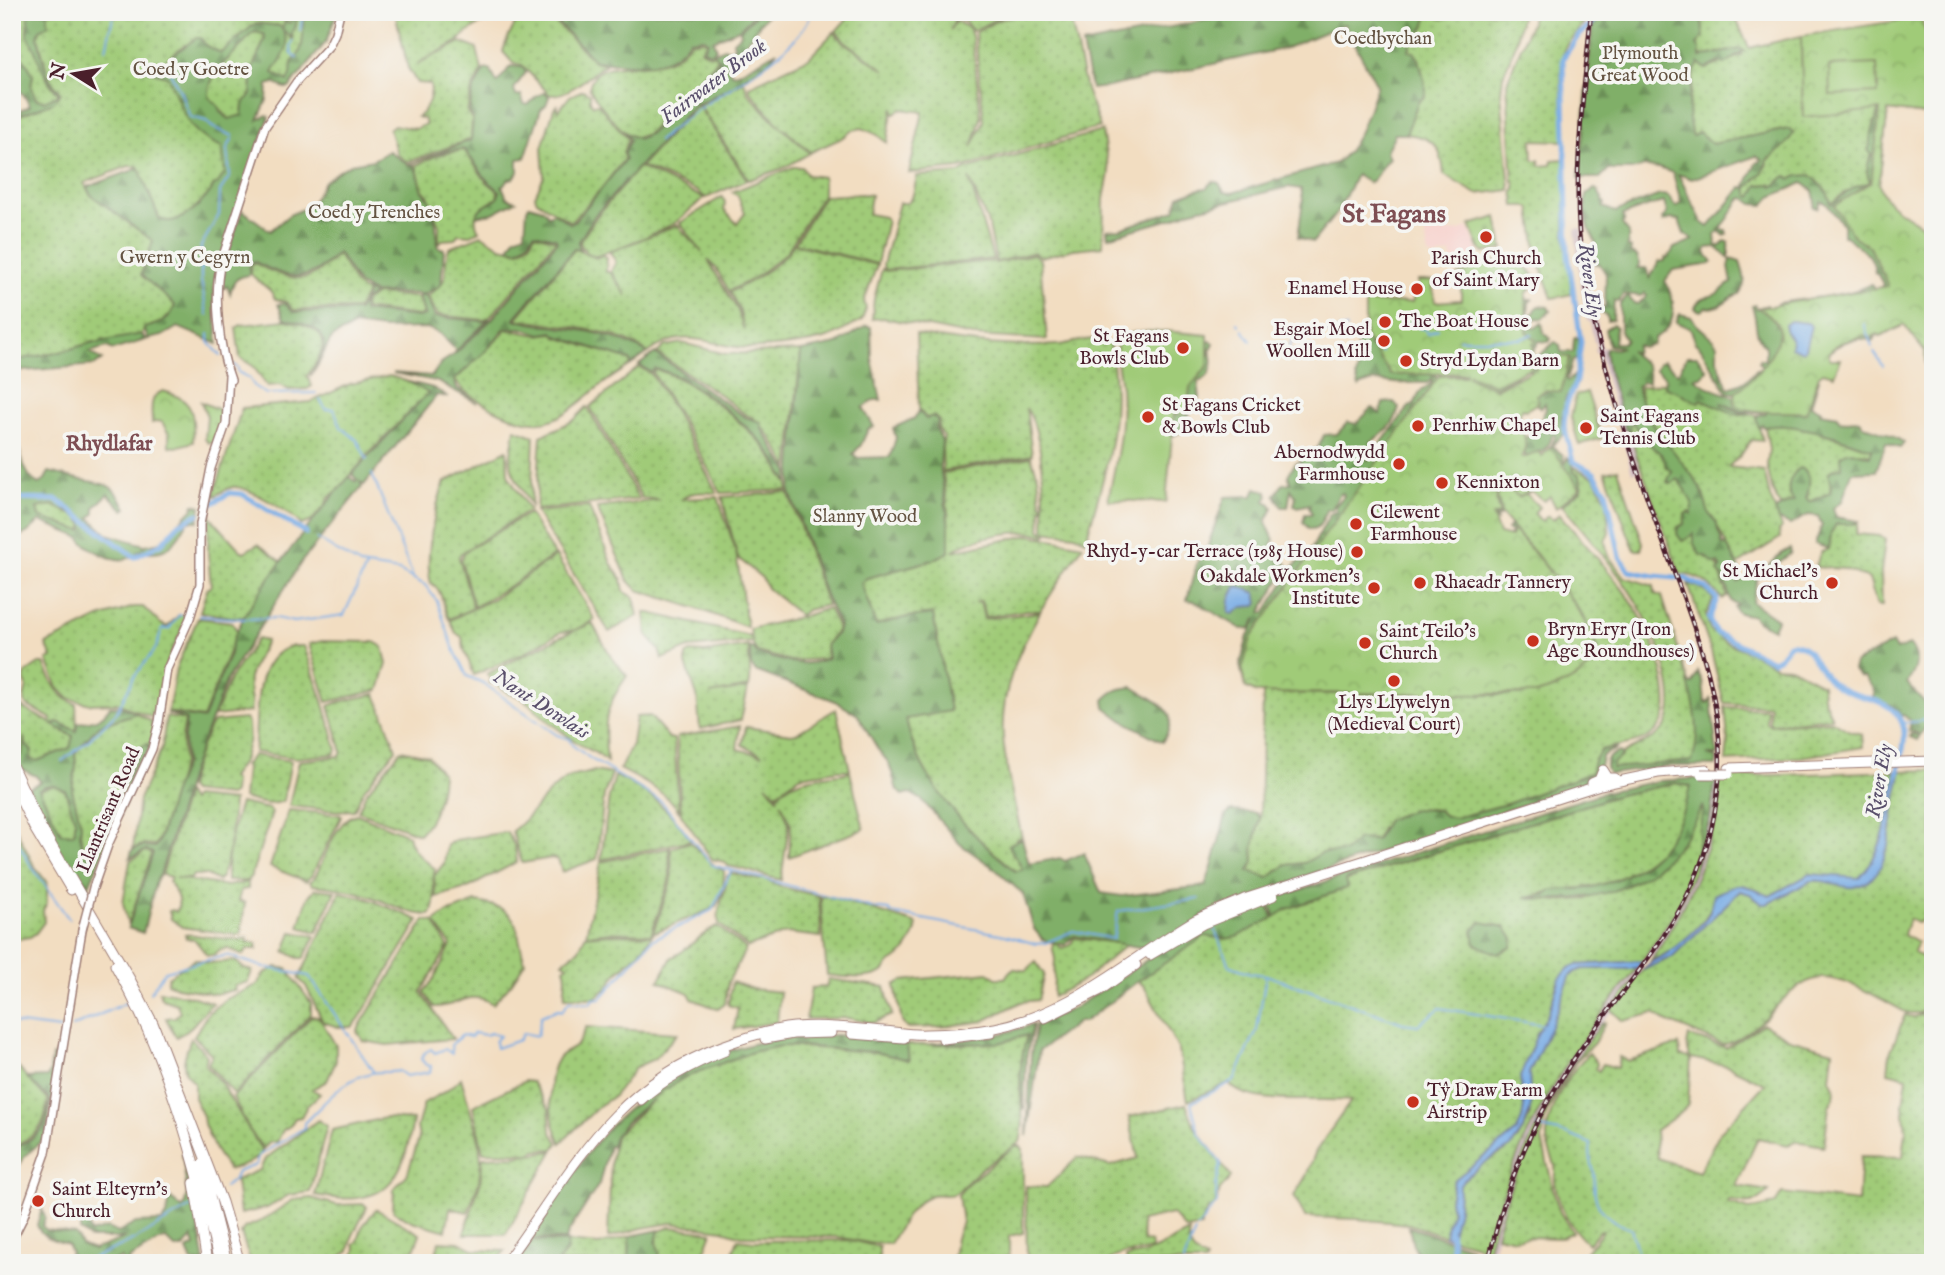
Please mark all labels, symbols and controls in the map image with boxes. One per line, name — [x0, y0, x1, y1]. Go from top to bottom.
park label: Coedbychan — [1334, 27, 1432, 51]
water label: Fairwater Brook — [655, 33, 773, 131]
north arrow — [38, 38, 108, 108]
park label: Plymouth Great Wood — [1591, 42, 1690, 88]
park label: Coed y Goetre — [133, 58, 250, 82]
text: N — [46, 60, 73, 82]
district label: St Fagans — [1342, 198, 1446, 231]
park label: Coed y Trenches — [308, 201, 440, 225]
marker: Parish Church of Saint Mary — [1478, 229, 1494, 245]
water label: River Ely — [1571, 241, 1607, 319]
park label: Gwern y Cegyrn — [120, 246, 250, 270]
place label: Parish Church of Saint Mary — [1431, 247, 1541, 293]
place label: Enamel House — [1287, 277, 1403, 301]
marker: Enamel House — [1409, 281, 1425, 297]
place label: The Boat House — [1399, 310, 1529, 334]
marker: The Boat House — [1377, 314, 1393, 330]
place label: Esgair Moel Woollen Mill — [1266, 318, 1371, 364]
place label: St Fagans Bowls Club — [1079, 325, 1169, 371]
marker: Esgair Moel Woollen Mill — [1376, 333, 1392, 349]
marker: St Fagans Bowls Club — [1175, 340, 1191, 356]
place label: Stryd Lydan Barn — [1420, 349, 1559, 373]
marker: Stryd Lydan Barn — [1398, 353, 1414, 369]
place label: St Fagans Cricket & Bowls Club — [1162, 394, 1301, 440]
place label: Saint Fagans Tennis Club — [1600, 405, 1699, 451]
marker: St Fagans Cricket & Bowls Club — [1140, 409, 1156, 425]
place label: Penrhiw Chapel — [1432, 414, 1557, 438]
marker: Penrhiw Chapel — [1410, 418, 1426, 434]
marker: Saint Fagans Tennis Club — [1578, 420, 1594, 436]
district label: Rhydlafar — [65, 431, 153, 458]
place label: Abernodwydd Farmhouse — [1273, 441, 1386, 487]
marker: Abernodwydd Farmhouse — [1391, 456, 1407, 472]
place label: Kennixton — [1456, 471, 1540, 495]
marker: Kennixton — [1434, 475, 1450, 491]
place label: Cilewent Farmhouse — [1370, 501, 1457, 547]
park label: Slanny Wood — [813, 505, 918, 529]
marker: Cilewent Farmhouse — [1348, 516, 1364, 532]
place label: Rhyd-y-car Terrace (1985 House) — [1086, 540, 1343, 564]
marker: Rhyd-y-car Terrace (1985 House) — [1349, 544, 1365, 560]
place label: St Michael's Church — [1723, 560, 1818, 606]
place label: Oakdale Workmen's Institute — [1200, 565, 1360, 611]
place label: Rhaeadr Tannery — [1434, 571, 1571, 595]
marker: Rhaeadr Tannery — [1412, 575, 1428, 591]
marker: St Michael's Church — [1824, 575, 1840, 591]
marker: Oakdale Workmen's Institute — [1366, 580, 1382, 596]
place label: Bryn Eryr (Iron Age Roundhouses) — [1546, 618, 1695, 664]
place label: Saint Teilo's Church — [1379, 620, 1476, 666]
marker: Bryn Eryr (Iron Age Roundhouses) — [1525, 633, 1541, 649]
marker: Saint Teilo's Church — [1357, 635, 1373, 651]
water label: Nant Dowlais — [487, 664, 595, 747]
marker: Llys Llywelyn (Medieval Court) — [1386, 673, 1402, 689]
place label: Llys Llywelyn (Medieval Court) — [1327, 691, 1461, 737]
water label: River Ely — [1860, 742, 1900, 820]
street label: Llantrisant Road — [72, 743, 147, 876]
place label: Tŷ Draw Farm Airstrip — [1426, 1079, 1543, 1125]
marker: Tŷ Draw Farm Airstrip — [1405, 1094, 1421, 1110]
place label: Saint Elteyrn's Church — [52, 1178, 168, 1224]
marker: Saint Elteyrn's Church — [30, 1193, 46, 1209]

